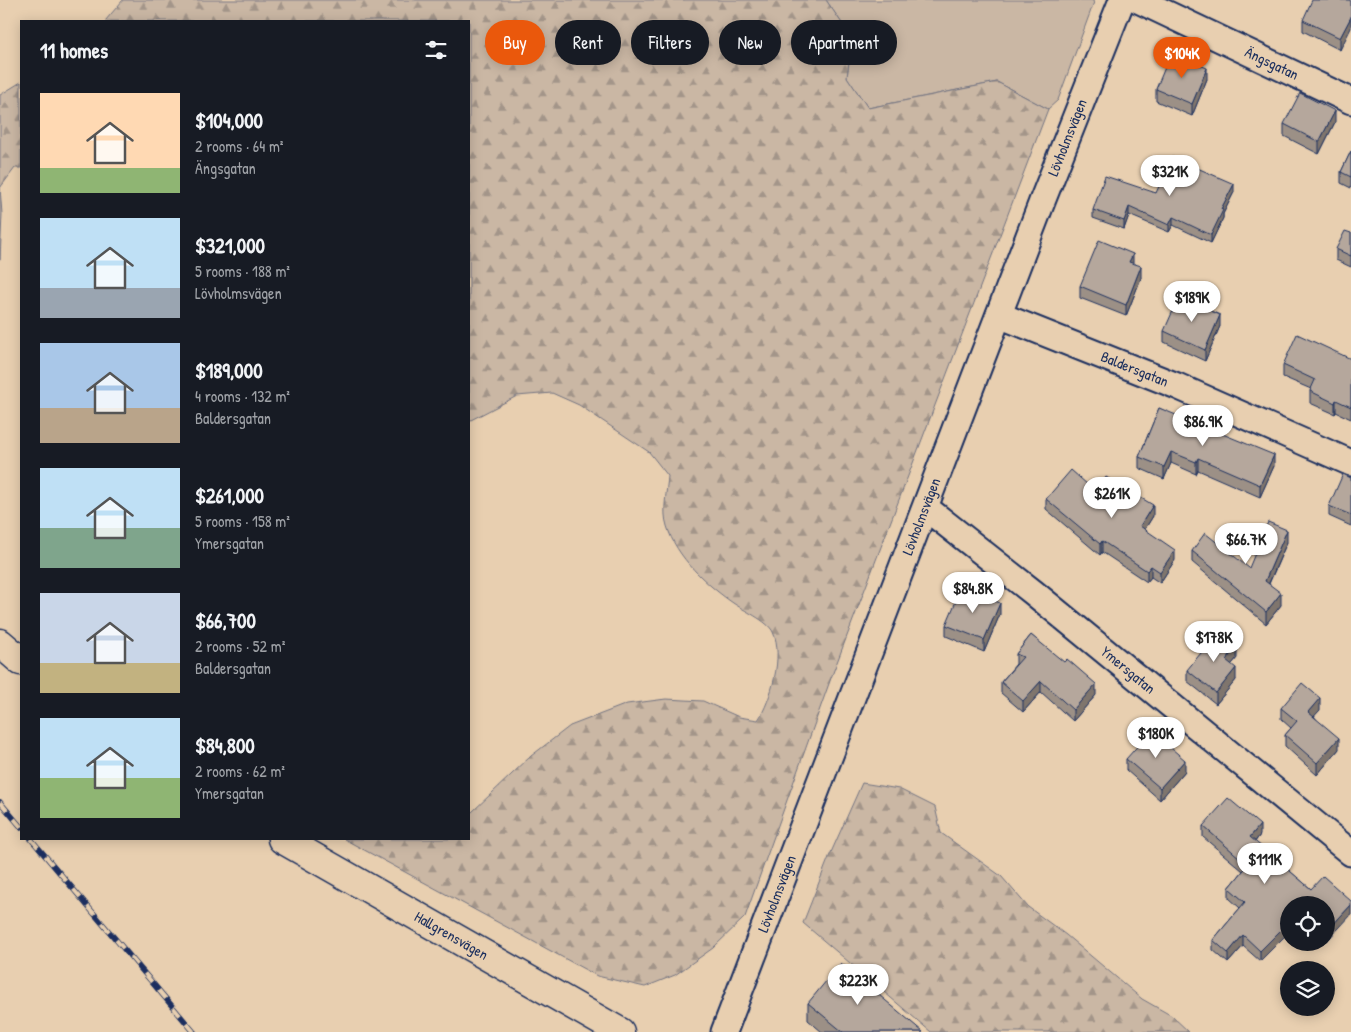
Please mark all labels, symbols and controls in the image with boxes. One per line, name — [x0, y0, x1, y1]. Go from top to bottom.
chip: Buy — [485, 20, 545, 65]
chip: Rent — [555, 20, 621, 65]
chip: Filters — [631, 20, 709, 65]
chip: New — [719, 20, 781, 65]
chip: Apartment — [791, 20, 897, 65]
text: 11 homes — [40, 36, 108, 65]
icon: filters — [422, 36, 450, 64]
pin: $104K — [1147, 36, 1217, 79]
street label: Ängsgatan — [1242, 41, 1302, 85]
text: $104K — [1164, 42, 1200, 64]
street label: Lövholmsvägen — [1042, 96, 1092, 179]
text: $104,000 — [195, 106, 263, 135]
icon: home — [80, 113, 140, 173]
text: 2 rooms · 64 m² — [195, 135, 283, 157]
pin: $321K — [1135, 154, 1205, 197]
text: Ängsgatan — [195, 157, 256, 179]
text: $321K — [1152, 160, 1188, 182]
text: $321,000 — [195, 231, 265, 260]
icon: home — [80, 238, 140, 298]
text: 5 rooms · 188 m² — [195, 260, 290, 282]
pin: $189K — [1157, 280, 1227, 323]
text: Lövholmsvägen — [195, 282, 282, 304]
text: $189K — [1174, 286, 1210, 308]
street label: Baldersgatan — [1098, 346, 1172, 392]
text: $189,000 — [195, 356, 263, 385]
icon: home — [80, 363, 140, 423]
text: 4 rooms · 132 m² — [195, 385, 290, 407]
pin: $86.9K — [1162, 404, 1244, 447]
text: Baldersgatan — [195, 407, 271, 429]
text: $86.9K — [1183, 410, 1223, 432]
street label: Lövholmsvägen — [897, 474, 945, 558]
pin: $261K — [1077, 476, 1147, 519]
text: $261,000 — [195, 481, 264, 510]
text: $261K — [1094, 482, 1130, 504]
icon: home — [80, 488, 140, 548]
text: 5 rooms · 158 m² — [195, 510, 290, 532]
pin: $66.7K — [1205, 522, 1287, 565]
text: $66.7K — [1226, 528, 1266, 550]
text: Ymersgatan — [195, 532, 264, 554]
pin: $84.8K — [932, 572, 1014, 614]
text: $84.8K — [953, 577, 993, 599]
text: $66,700 — [195, 606, 256, 635]
icon: home — [80, 613, 140, 673]
pin: $178K — [1179, 620, 1249, 663]
text: $178K — [1195, 626, 1233, 648]
text: 2 rooms · 52 m² — [195, 635, 285, 657]
street label: Ymersgatan — [1097, 641, 1160, 699]
text: Baldersgatan — [195, 657, 271, 679]
pin: $180K — [1121, 716, 1191, 759]
text: $180K — [1138, 722, 1174, 744]
text: $84,800 — [195, 731, 255, 760]
icon: home — [80, 738, 140, 798]
text: 2 rooms · 62 m² — [195, 760, 285, 782]
text: Ymersgatan — [195, 782, 264, 804]
pin: $111K — [1230, 842, 1300, 885]
text: $111K — [1248, 848, 1282, 870]
street label: Lövholmsvägen — [752, 852, 801, 935]
map controls — [1280, 896, 1335, 1016]
button: locate — [1280, 896, 1335, 951]
street label: Hallgrensvägen — [411, 906, 492, 965]
button: layers — [1280, 961, 1335, 1016]
pin: $223K — [823, 964, 893, 1006]
text: $223K — [839, 969, 877, 991]

